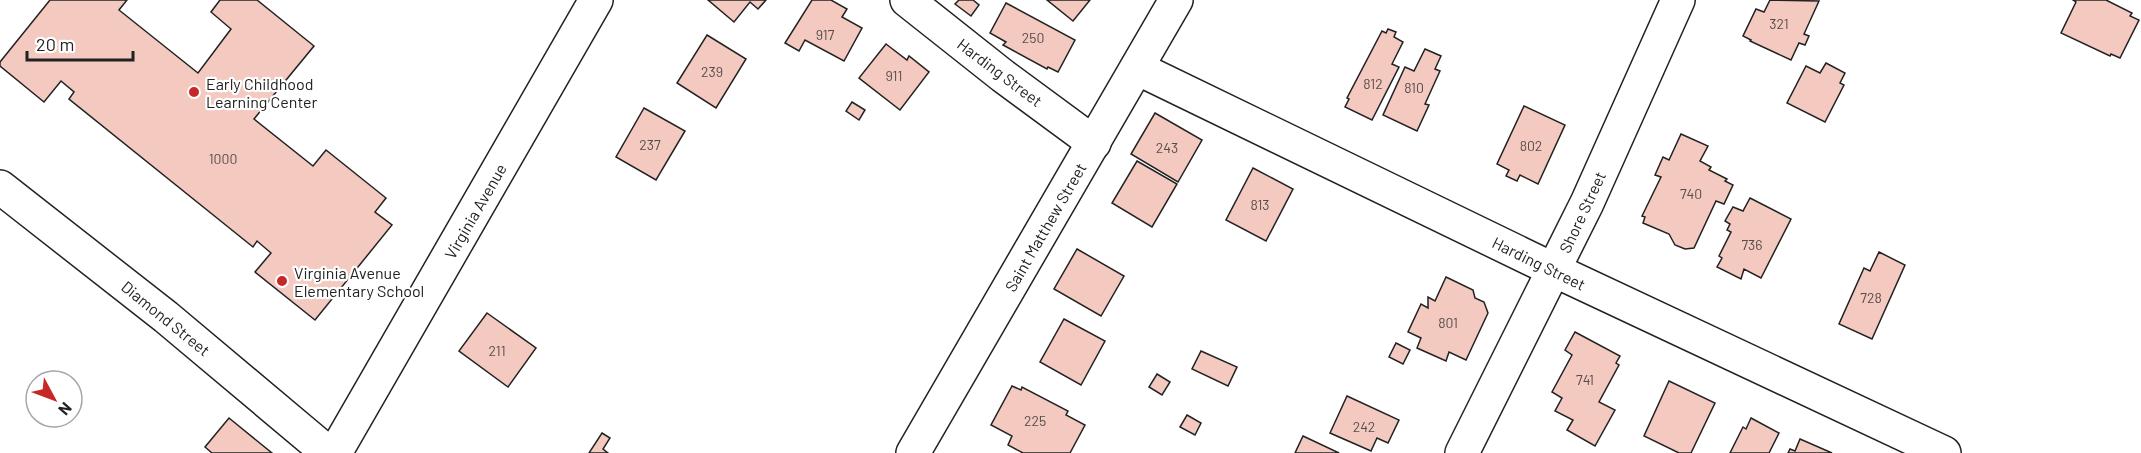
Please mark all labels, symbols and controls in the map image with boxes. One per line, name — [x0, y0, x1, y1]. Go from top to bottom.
house number: 321 — [1769, 15, 1789, 32]
scale bar — [27, 24, 134, 62]
house number: 917 — [816, 26, 835, 43]
house number: 250 — [1022, 29, 1044, 46]
text: 20 m — [36, 33, 74, 55]
street label: Harding Street — [954, 34, 1046, 110]
house number: 239 — [701, 63, 723, 80]
house number: 911 — [886, 67, 902, 84]
place label: Early Childhood Learning Center — [206, 74, 318, 111]
house number: 812 — [1363, 75, 1383, 92]
house number: 810 — [1404, 79, 1424, 96]
marker: Early Childhood Learning Center — [187, 85, 201, 99]
house number: 237 — [639, 136, 661, 153]
house number: 802 — [1520, 137, 1542, 154]
house number: 243 — [1156, 139, 1178, 156]
house number: 1000 — [209, 150, 237, 167]
street label: Saint Matthew Street — [1000, 159, 1090, 295]
street label: Virginia Avenue — [440, 160, 510, 262]
street label: Shore Street — [1555, 168, 1609, 256]
house number: 740 — [1680, 185, 1702, 202]
house number: 813 — [1250, 196, 1270, 213]
street label: Harding Street — [1489, 232, 1589, 294]
house number: 736 — [1741, 236, 1763, 253]
place label: Virginia Avenue Elementary School — [294, 263, 424, 300]
marker: Virginia Avenue Elementary School — [275, 274, 289, 288]
street label: Diamond Street — [118, 277, 214, 359]
house number: 728 — [1860, 289, 1882, 306]
house number: 801 — [1438, 314, 1458, 331]
house number: 211 — [488, 342, 506, 359]
north arrow — [24, 369, 84, 429]
house number: 741 — [1576, 371, 1594, 388]
text: N — [55, 399, 76, 419]
house number: 225 — [1024, 412, 1046, 429]
house number: 242 — [1353, 418, 1375, 435]

